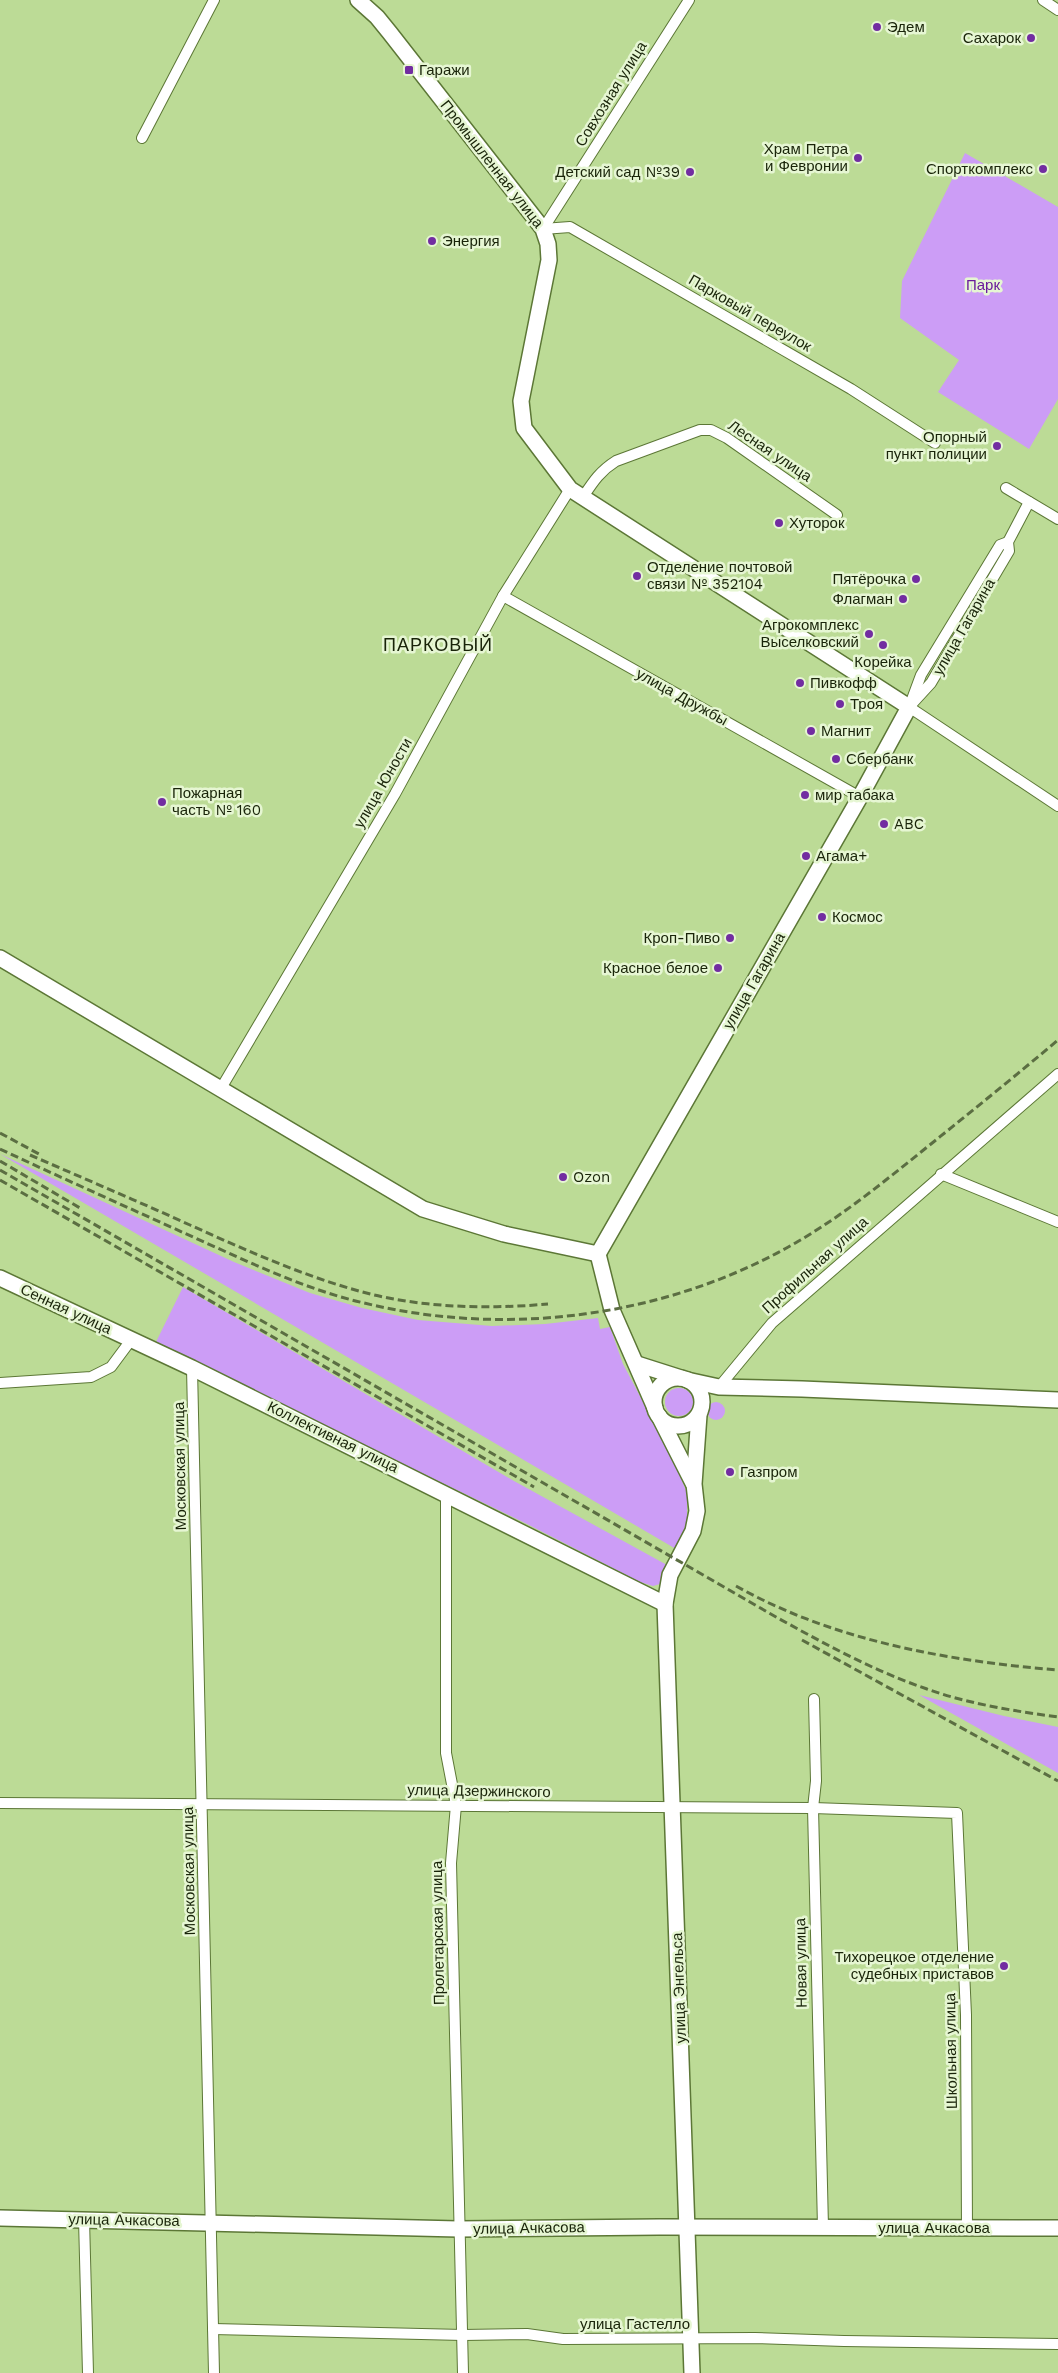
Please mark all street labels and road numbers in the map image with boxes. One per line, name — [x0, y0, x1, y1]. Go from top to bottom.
street label: Совхозная улица — [571, 38, 651, 150]
street label: Промышленная улица — [437, 97, 548, 232]
street label: Парковый переулок — [685, 271, 815, 356]
street label: Лесная улица — [725, 416, 816, 486]
street label: улица Гагарина — [929, 575, 999, 679]
street label: улица Дружбы — [633, 664, 731, 730]
street label: улица Юности — [350, 735, 416, 831]
street label: улица Гагарина — [719, 929, 789, 1033]
street label: Профильная улица — [758, 1212, 872, 1317]
street label: Сенная улица — [18, 1280, 115, 1338]
street label: Коллективная улица — [264, 1397, 402, 1477]
street label: Московская улица — [170, 1401, 190, 1530]
street label: улица Дзержинского — [407, 1781, 551, 1801]
street label: Московская улица — [179, 1806, 199, 1935]
street label: Пролетарская улица — [428, 1860, 448, 2005]
street label: Новая улица — [791, 1917, 811, 2008]
street label: улица Энгельса — [668, 1932, 690, 2044]
street label: Школьная улица — [941, 1992, 961, 2109]
street label: улица Ачкасова — [68, 2210, 181, 2230]
street label: улица Ачкасова — [473, 2218, 586, 2238]
street label: улица Ачкасова — [878, 2219, 990, 2237]
street label: улица Гастелло — [580, 2315, 690, 2333]

